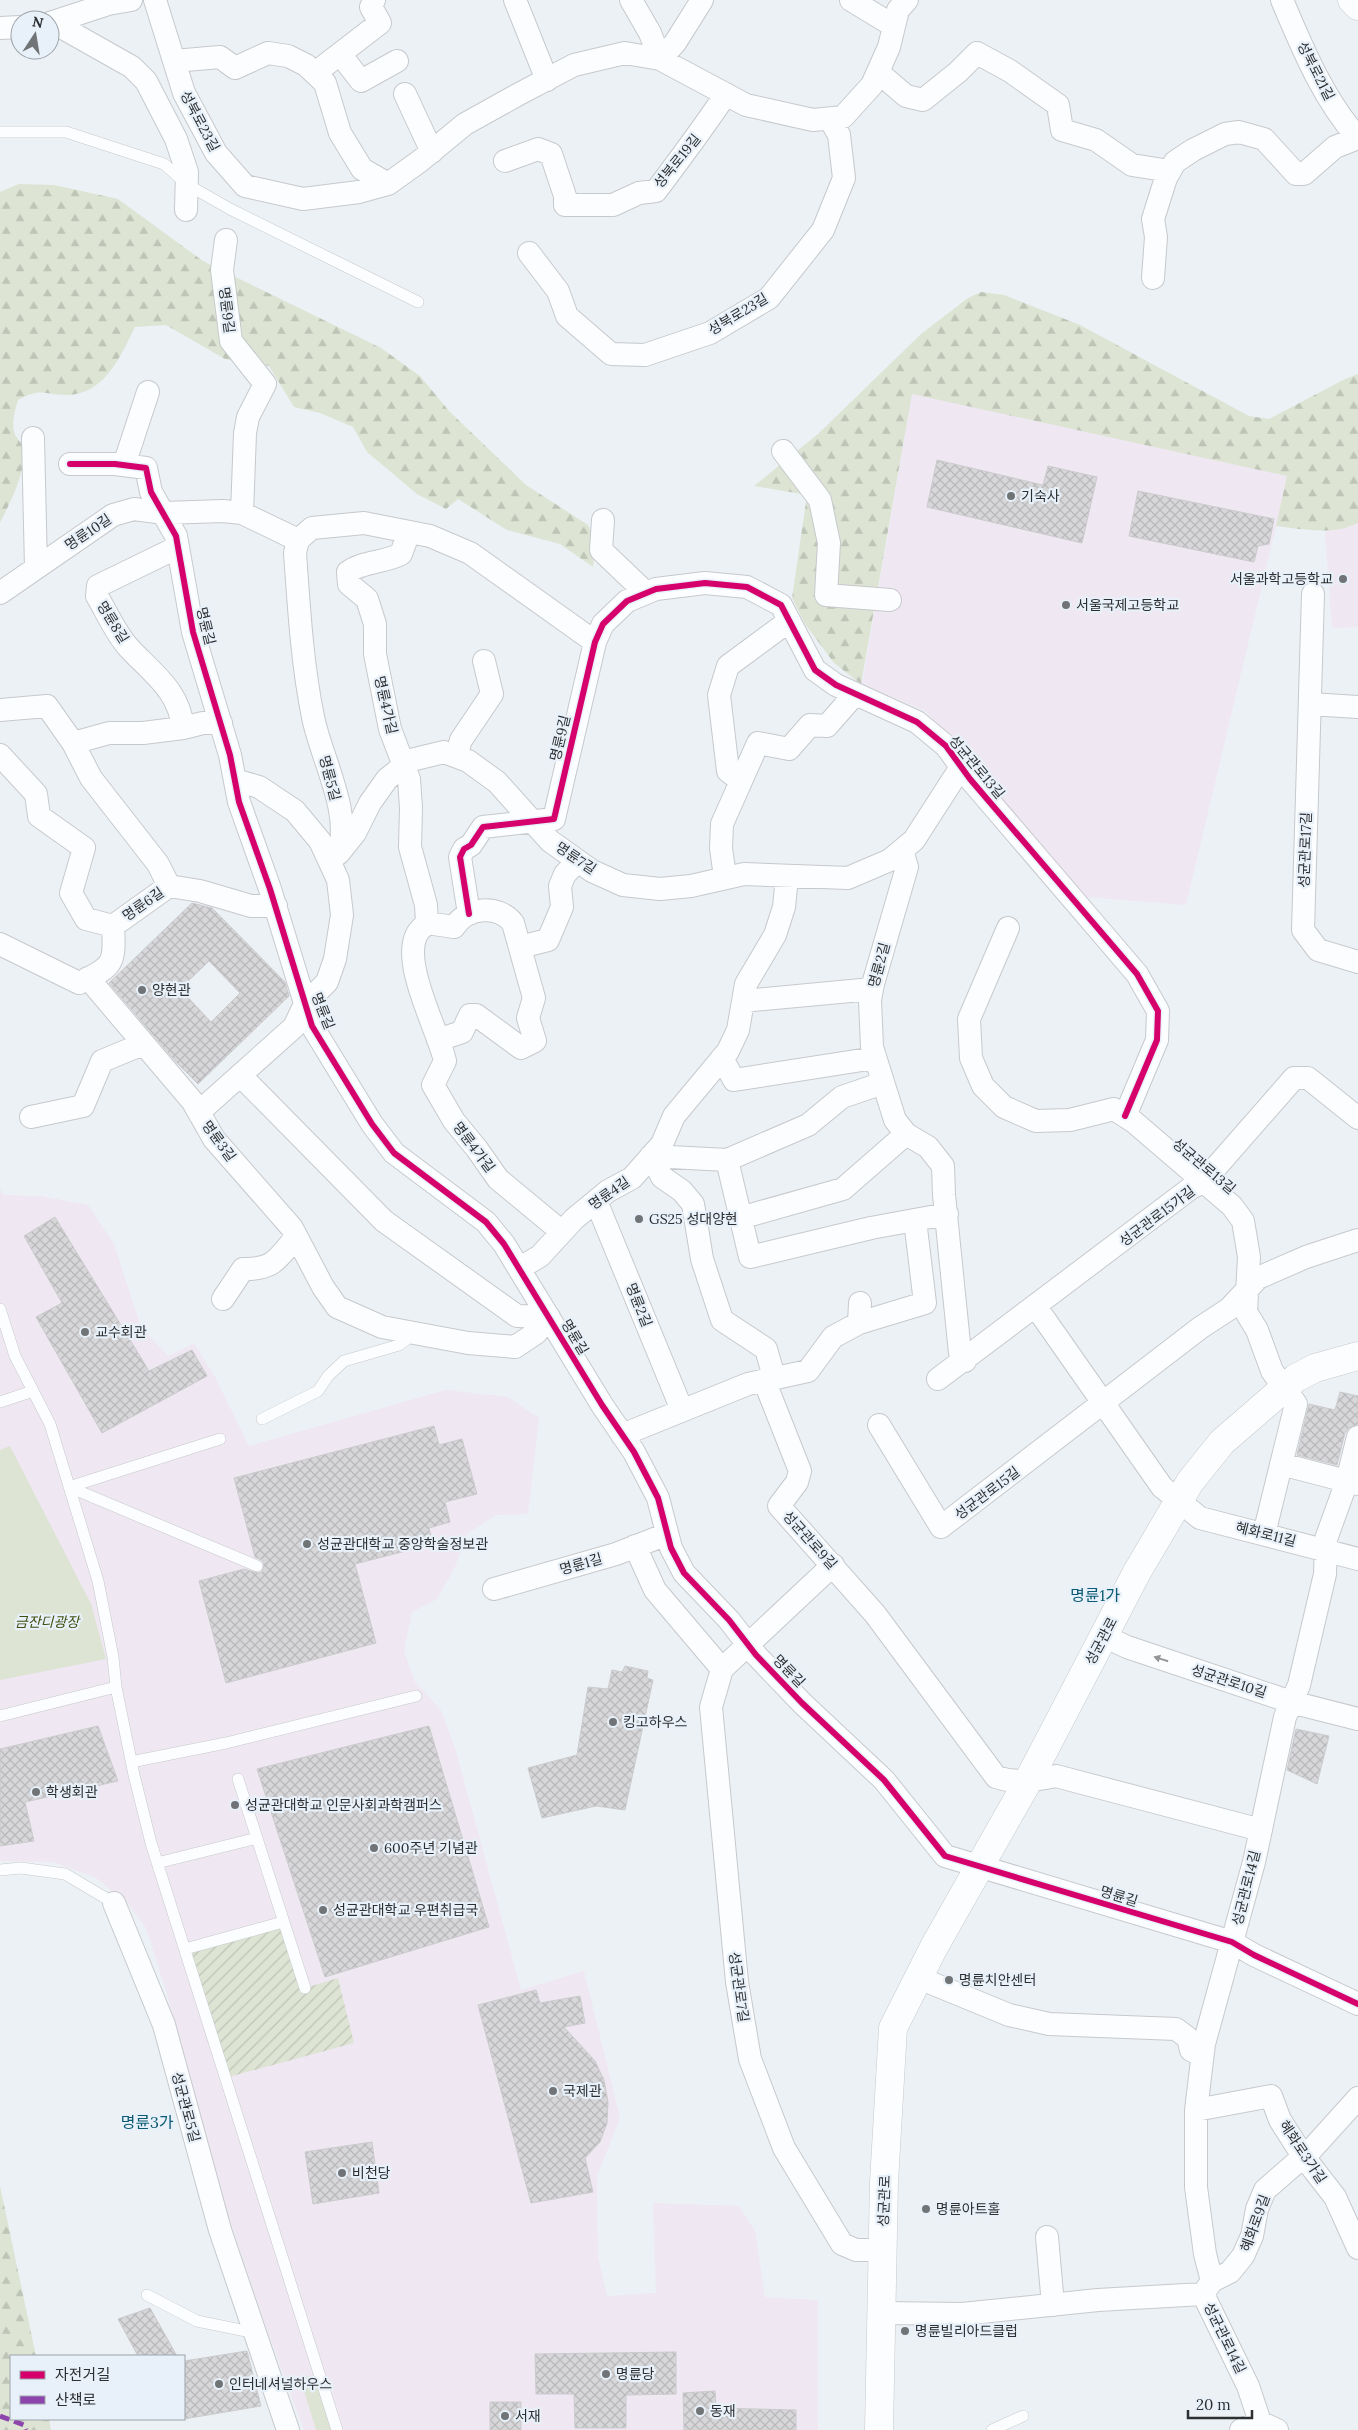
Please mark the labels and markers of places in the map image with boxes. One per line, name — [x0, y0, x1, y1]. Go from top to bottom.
place label: 기숙사 — [1021, 487, 1060, 505]
marker: 기숙사 — [1005, 490, 1017, 502]
place label: 서울과학고등학교 — [1230, 570, 1333, 588]
marker: 서울과학고등학교 — [1337, 573, 1349, 585]
place label: 서울국제고등학교 — [1076, 596, 1179, 614]
marker: 서울국제고등학교 — [1060, 599, 1072, 611]
place label: 양현관 — [152, 981, 191, 999]
marker: 양현관 — [136, 984, 148, 996]
place label: GS25 성대양현 — [649, 1210, 738, 1228]
marker: GS25 성대양현 — [633, 1213, 645, 1225]
place label: 교수회관 — [95, 1323, 147, 1341]
marker: 교수회관 — [79, 1326, 91, 1338]
place label: 성균관대학교 중앙학술정보관 — [317, 1535, 488, 1553]
marker: 성균관대학교 중앙학술정보관 — [301, 1538, 313, 1550]
place label: 킹고하우스 — [623, 1713, 688, 1731]
marker: 킹고하우스 — [607, 1716, 619, 1728]
place label: 학생회관 — [46, 1783, 98, 1801]
marker: 학생회관 — [30, 1786, 42, 1798]
place label: 성균관대학교 인문사회과학캠퍼스 — [245, 1796, 442, 1814]
marker: 성균관대학교 인문사회과학캠퍼스 — [229, 1799, 241, 1811]
place label: 600주년 기념관 — [384, 1839, 478, 1857]
marker: 600주년 기념관 — [368, 1842, 380, 1854]
place label: 성균관대학교 우편취급국 — [333, 1901, 478, 1919]
marker: 성균관대학교 우편취급국 — [317, 1904, 329, 1916]
place label: 명륜치안센터 — [959, 1971, 1036, 1989]
marker: 명륜치안센터 — [943, 1974, 955, 1986]
place label: 국제관 — [563, 2082, 602, 2100]
marker: 국제관 — [547, 2085, 559, 2097]
place label: 비천당 — [352, 2164, 391, 2182]
marker: 비천당 — [336, 2167, 348, 2179]
place label: 명륜아트홀 — [936, 2200, 1001, 2218]
marker: 명륜아트홀 — [920, 2203, 932, 2215]
place label: 명륜빌리아드클럽 — [915, 2322, 1018, 2340]
marker: 명륜빌리아드클럽 — [899, 2325, 911, 2337]
place label: 명륜당 — [616, 2365, 655, 2383]
marker: 명륜당 — [600, 2368, 612, 2380]
place label: 인터네셔널하우스 — [229, 2375, 332, 2393]
marker: 인터네셔널하우스 — [213, 2378, 225, 2390]
place label: 동재 — [710, 2402, 736, 2420]
marker: 동재 — [694, 2405, 706, 2417]
place label: 서재 — [515, 2407, 541, 2425]
marker: 서재 — [499, 2410, 511, 2422]

